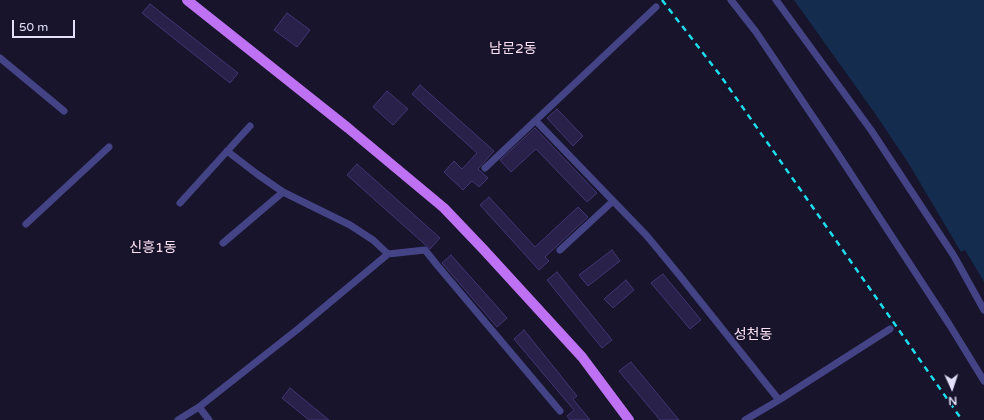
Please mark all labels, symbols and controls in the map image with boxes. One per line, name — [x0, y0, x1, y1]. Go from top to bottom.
scale bar — [14, 12, 77, 38]
text: 50 m — [19, 20, 48, 34]
district label: 남문2동 — [489, 41, 537, 57]
district label: 신흥1동 — [129, 240, 177, 256]
district label: 성천동 — [734, 327, 772, 343]
north arrow — [932, 368, 972, 408]
text: N — [948, 394, 957, 407]

